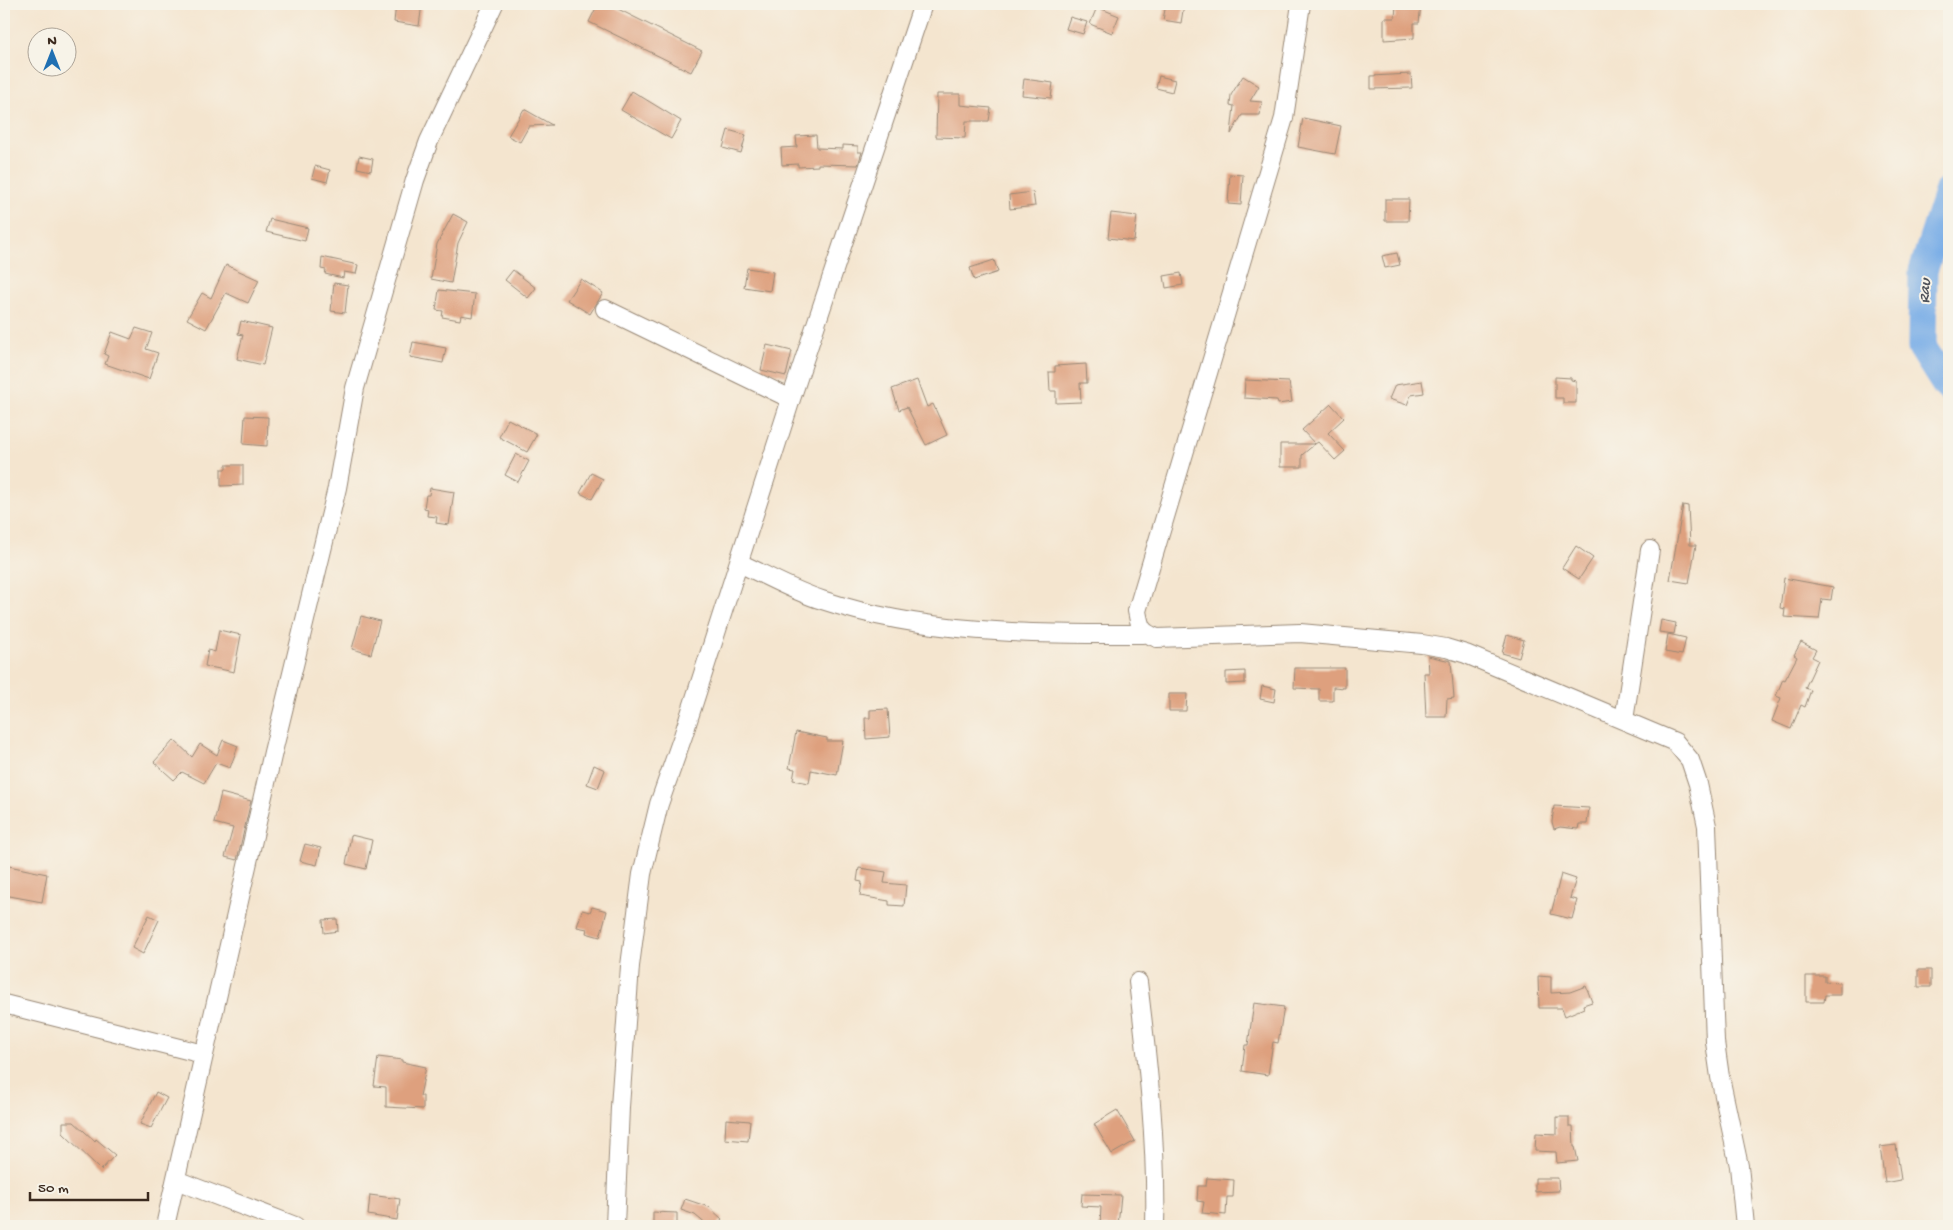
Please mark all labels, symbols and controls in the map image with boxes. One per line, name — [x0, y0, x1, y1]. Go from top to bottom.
north arrow — [28, 28, 78, 78]
text: N — [47, 33, 57, 50]
water label: Rau — [1917, 277, 1936, 304]
scale bar — [30, 1170, 148, 1202]
text: 50 m — [38, 1180, 69, 1198]

